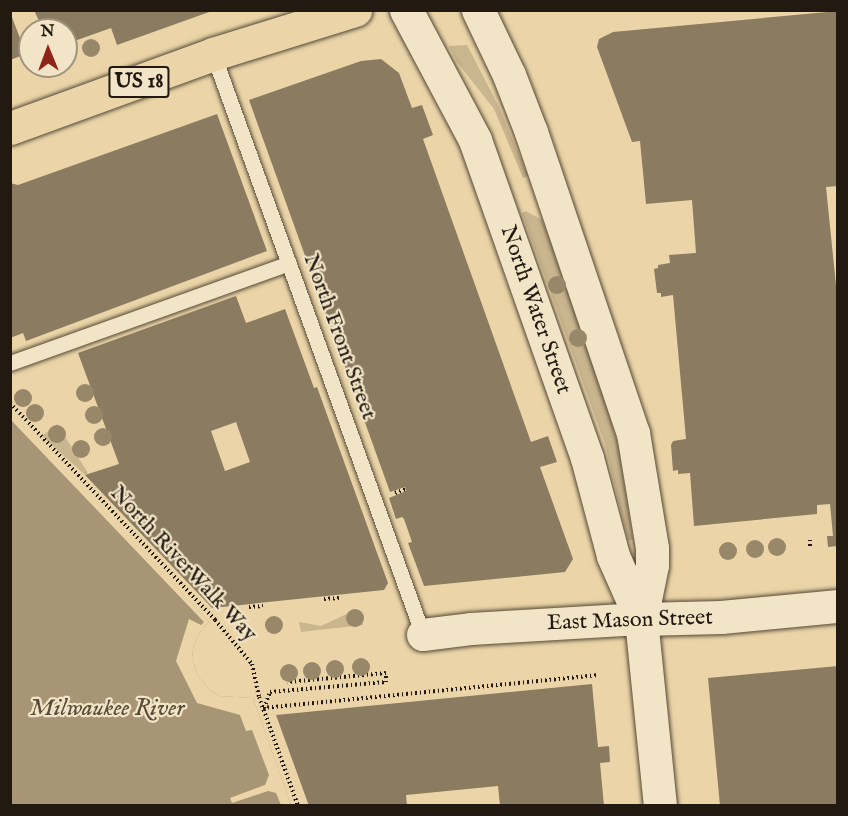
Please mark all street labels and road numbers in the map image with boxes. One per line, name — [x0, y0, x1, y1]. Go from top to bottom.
road number: US 18 — [108, 64, 170, 100]
street label: North Water Street — [494, 222, 576, 398]
street label: North Front Street — [297, 250, 381, 424]
street label: North RiverWalk Way — [104, 481, 262, 647]
street label: East Mason Street — [547, 605, 713, 637]

